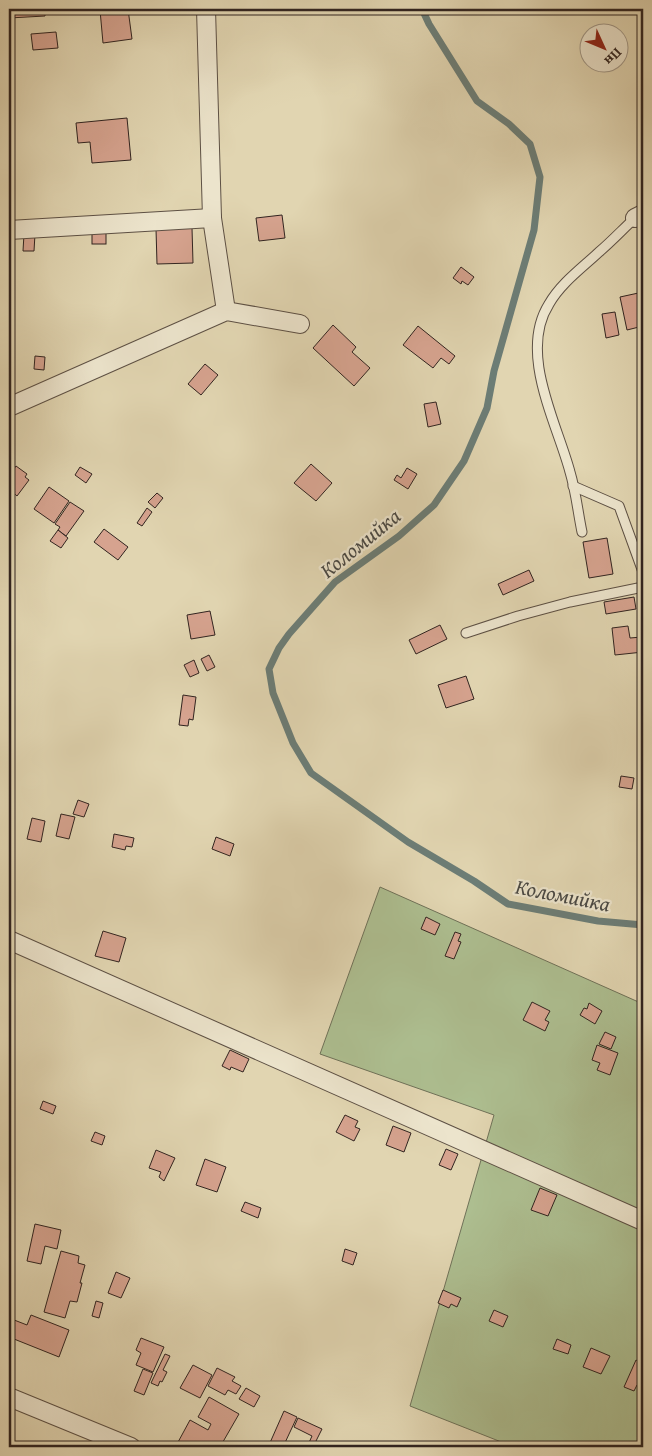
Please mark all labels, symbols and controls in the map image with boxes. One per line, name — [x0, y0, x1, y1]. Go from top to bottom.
north arrow — [580, 22, 630, 72]
text: Пн — [600, 44, 627, 71]
water label: Коломийка — [313, 501, 407, 585]
water label: Коломийка — [513, 871, 613, 919]

